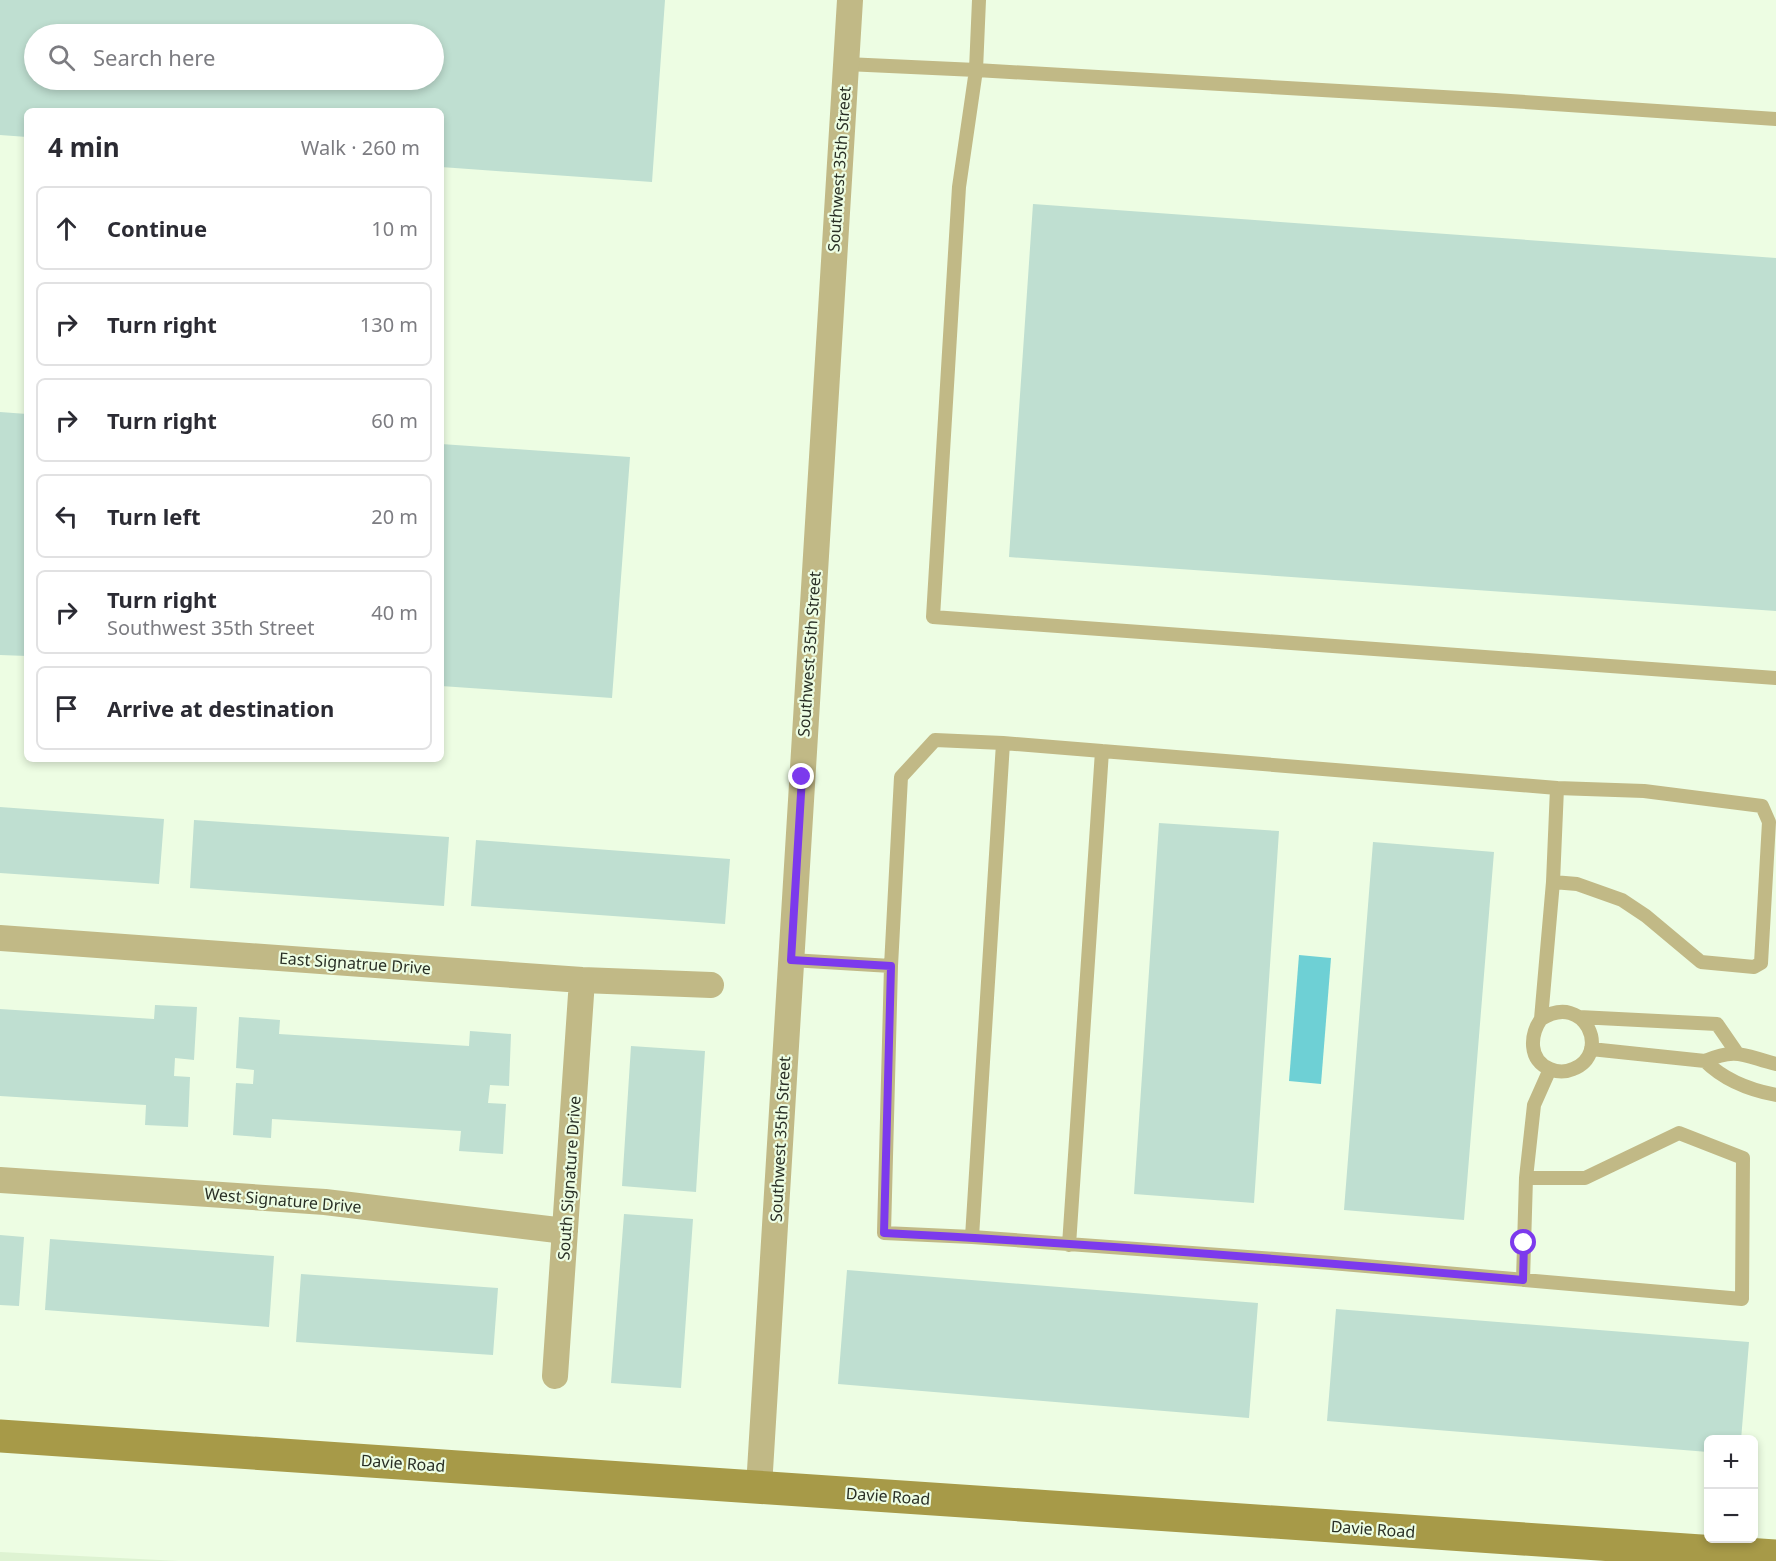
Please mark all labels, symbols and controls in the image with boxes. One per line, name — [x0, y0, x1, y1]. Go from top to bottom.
search box — [24, 24, 444, 90]
icon: search — [45, 41, 78, 74]
text: Search here — [93, 42, 215, 72]
street label: Southwest 35th Street — [822, 85, 856, 253]
text: 4 min — [48, 129, 120, 165]
text: Walk · 260 m — [301, 134, 420, 161]
icon: ahead — [50, 212, 83, 245]
text: Continue — [107, 213, 207, 243]
text: 10 m — [371, 215, 418, 242]
icon: right — [50, 308, 83, 341]
text: Turn right — [107, 309, 217, 339]
text: 130 m — [360, 311, 418, 338]
icon: right — [50, 404, 83, 437]
text: Turn right — [107, 405, 217, 435]
text: 60 m — [371, 407, 418, 434]
icon: left — [50, 500, 83, 533]
text: Turn left — [107, 501, 201, 531]
text: 20 m — [371, 503, 418, 530]
street label: Southwest 35th Street — [792, 570, 826, 738]
text: Turn right — [107, 584, 217, 614]
icon: right — [50, 596, 83, 629]
text: 40 m — [371, 599, 418, 626]
text: Southwest 35th Street — [107, 614, 315, 641]
icon: arrive — [50, 692, 83, 725]
text: Arrive at destination — [107, 693, 334, 723]
route end — [788, 763, 814, 789]
street label: East Signatrue Drive — [278, 947, 432, 979]
street label: Southwest 35th Street — [765, 1055, 795, 1222]
street label: South Signature Drive — [552, 1095, 586, 1261]
street label: West Signature Drive — [204, 1182, 362, 1218]
route start — [1510, 1229, 1536, 1255]
map controls — [1704, 1435, 1758, 1543]
button: + — [1704, 1435, 1758, 1489]
street label: Davie Road — [360, 1449, 446, 1477]
street label: Davie Road — [845, 1482, 931, 1510]
button: − — [1704, 1489, 1758, 1543]
street label: Davie Road — [1330, 1515, 1416, 1543]

